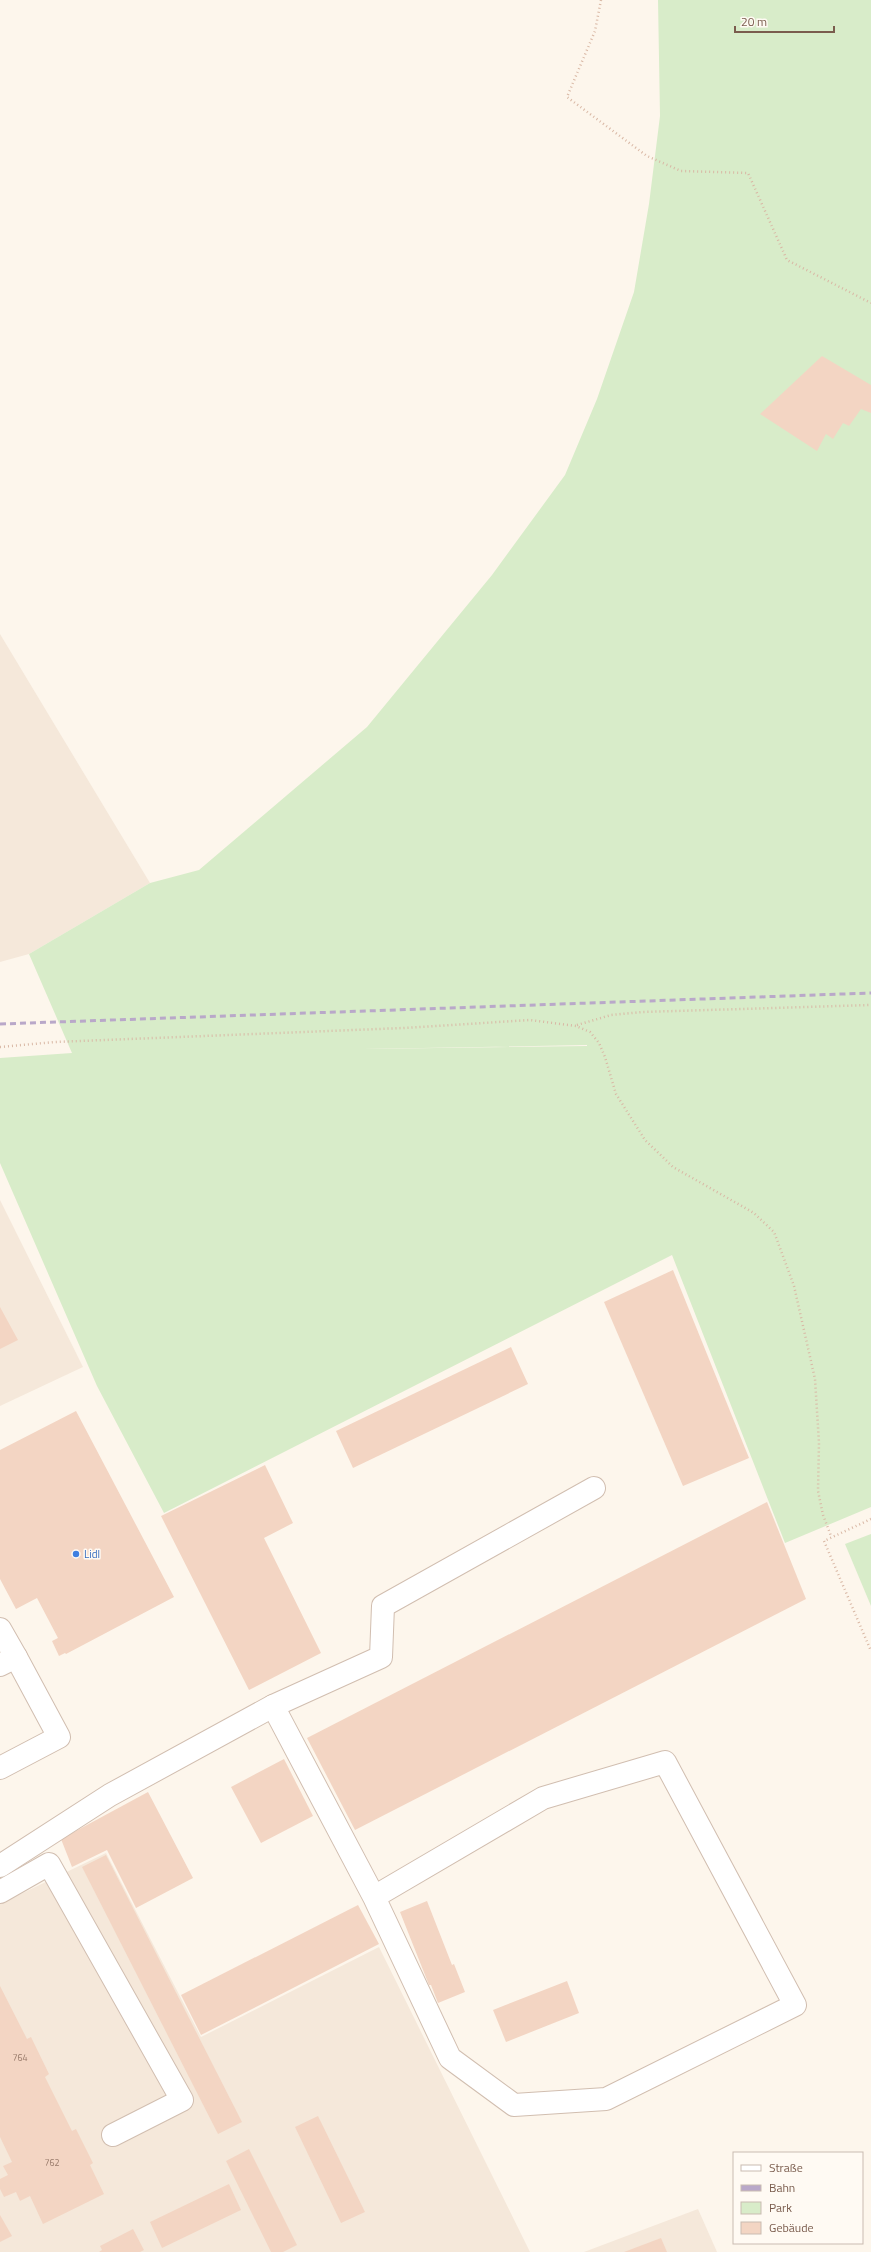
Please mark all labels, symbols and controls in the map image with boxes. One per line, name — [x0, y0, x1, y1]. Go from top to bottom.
scale bar — [735, 8, 834, 34]
text: 20 m — [741, 12, 767, 31]
place label: Lidl — [84, 1546, 100, 1562]
marker: Lidl — [71, 1549, 81, 1559]
house number: 764 — [12, 2051, 28, 2064]
legend — [733, 2152, 863, 2244]
house number: 762 — [44, 2156, 60, 2169]
text: Straße — [769, 2158, 803, 2177]
text: Bahn — [769, 2178, 795, 2197]
text: Park — [769, 2198, 792, 2217]
text: Gebäude — [769, 2218, 814, 2237]

